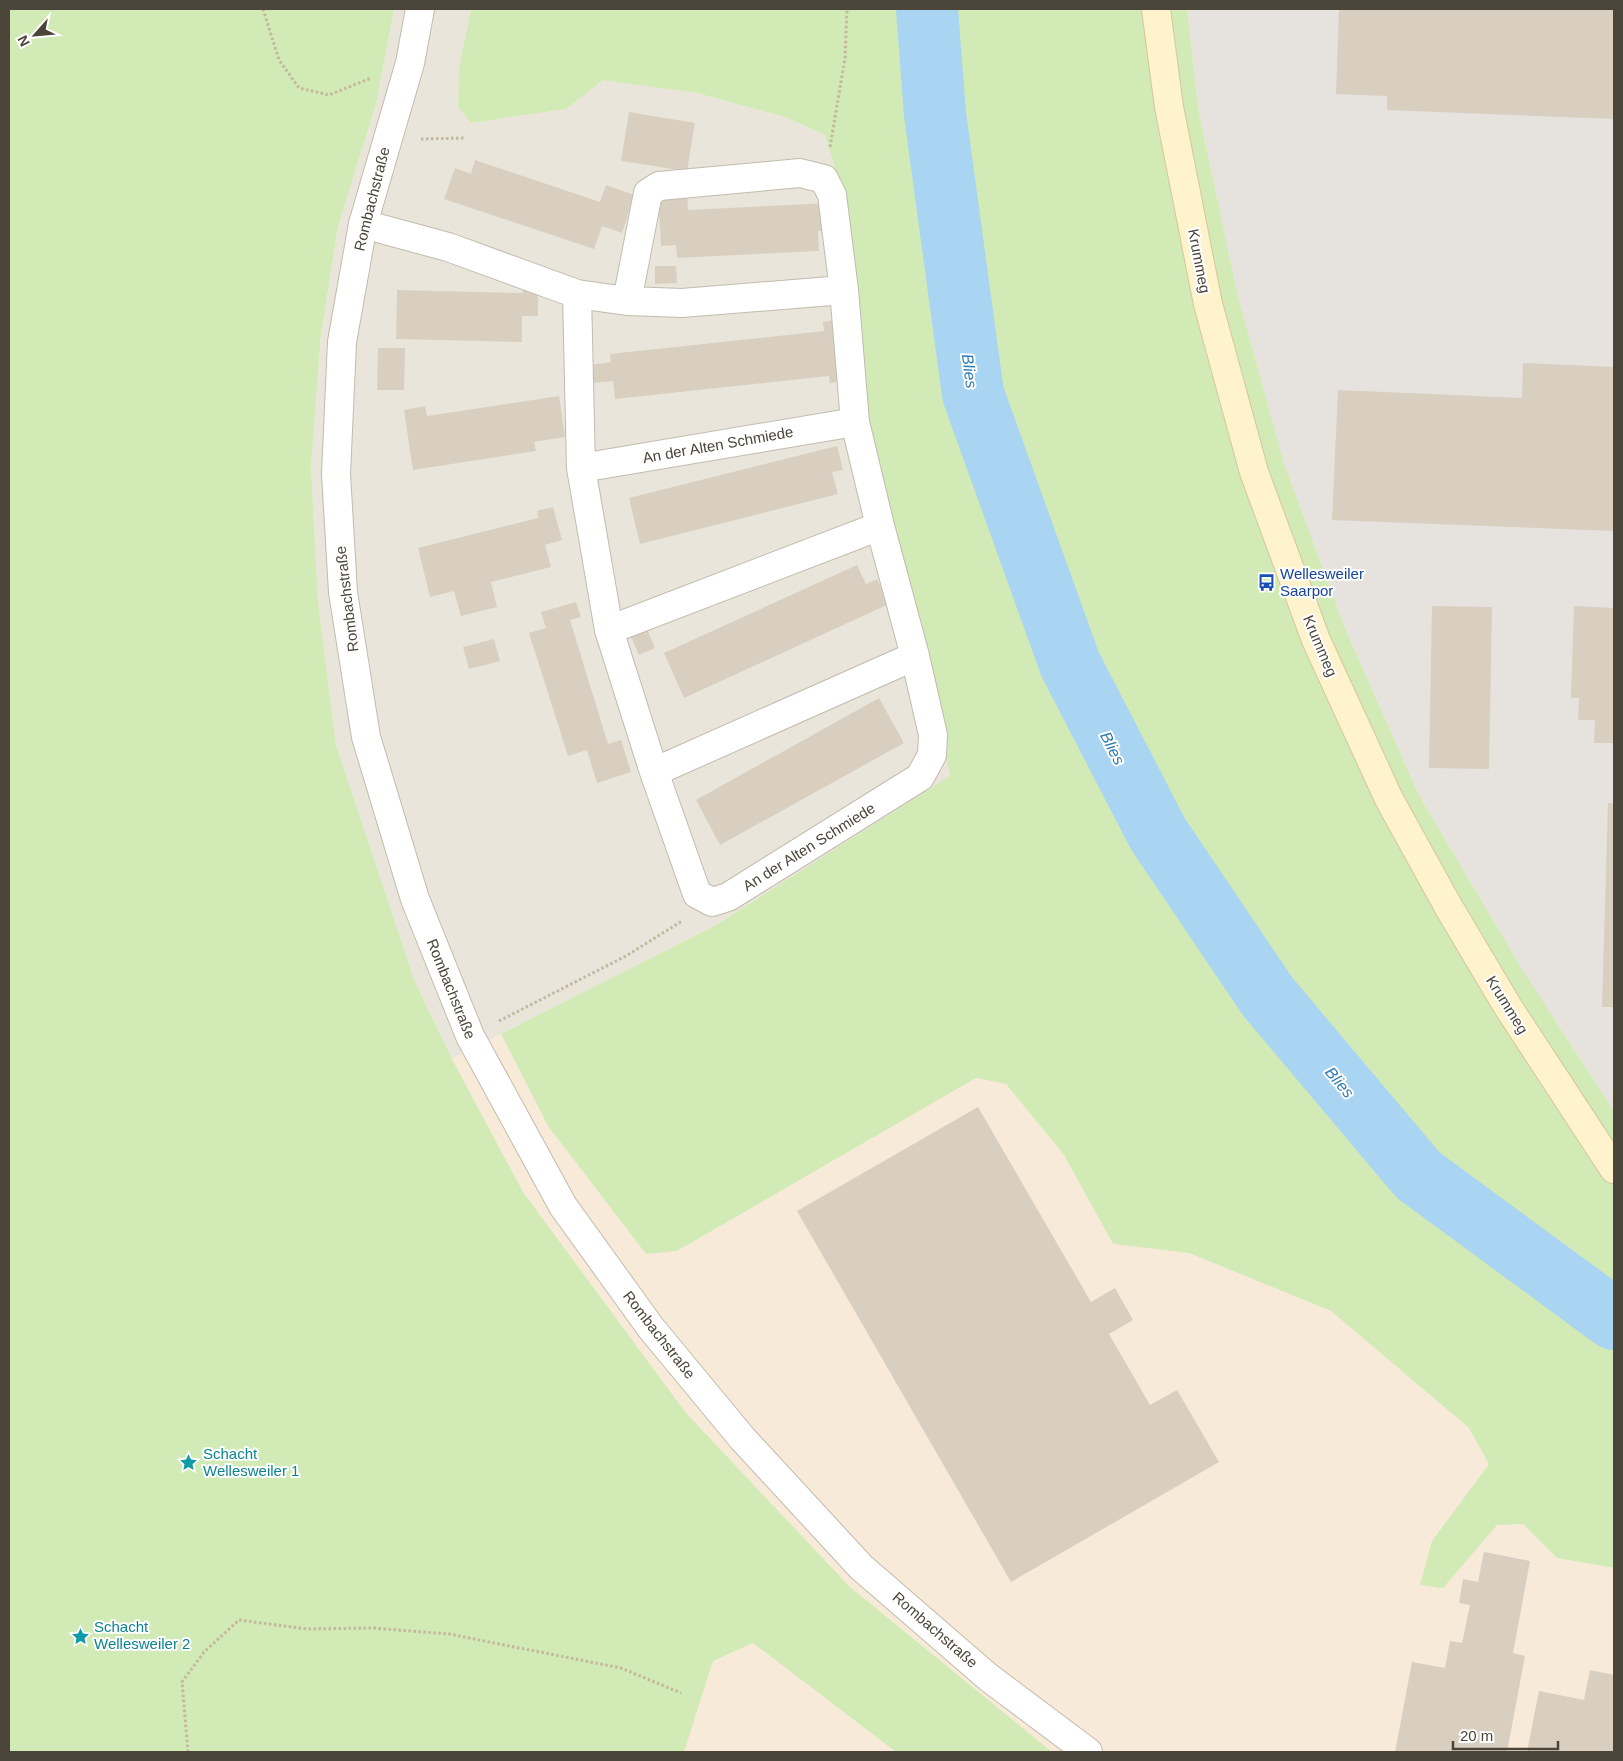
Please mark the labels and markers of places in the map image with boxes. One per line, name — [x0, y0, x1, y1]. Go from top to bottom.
place label: Wellesweiler Saarpor — [1280, 565, 1364, 599]
bus stop icon: Wellesweiler Saarpor — [1256, 573, 1276, 593]
place label: Schacht Wellesweiler 1 — [203, 1445, 299, 1479]
place icon: Schacht Wellesweiler 1 — [179, 1453, 199, 1473]
place label: Schacht Wellesweiler 2 — [94, 1618, 190, 1652]
place icon: Schacht Wellesweiler 2 — [70, 1626, 90, 1646]

